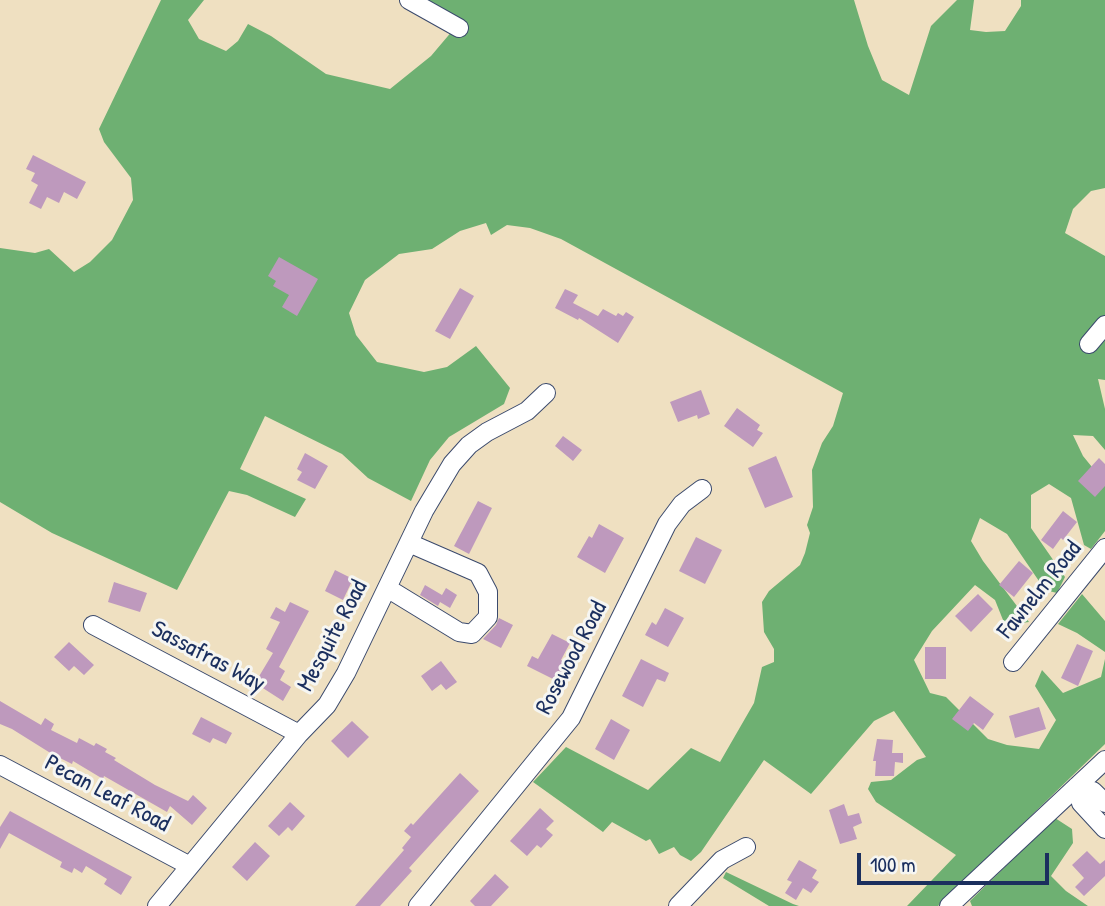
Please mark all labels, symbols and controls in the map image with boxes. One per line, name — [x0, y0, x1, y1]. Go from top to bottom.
street label: Fawnelm Road — [992, 535, 1088, 645]
street label: Mesquite Road — [292, 575, 374, 697]
street label: Rosewood Road — [530, 596, 614, 720]
street label: Sassafras Way — [146, 615, 270, 699]
street label: Pecan Leaf Road — [40, 749, 174, 839]
scale bar — [860, 839, 1052, 883]
text: 100 m — [870, 850, 916, 879]

